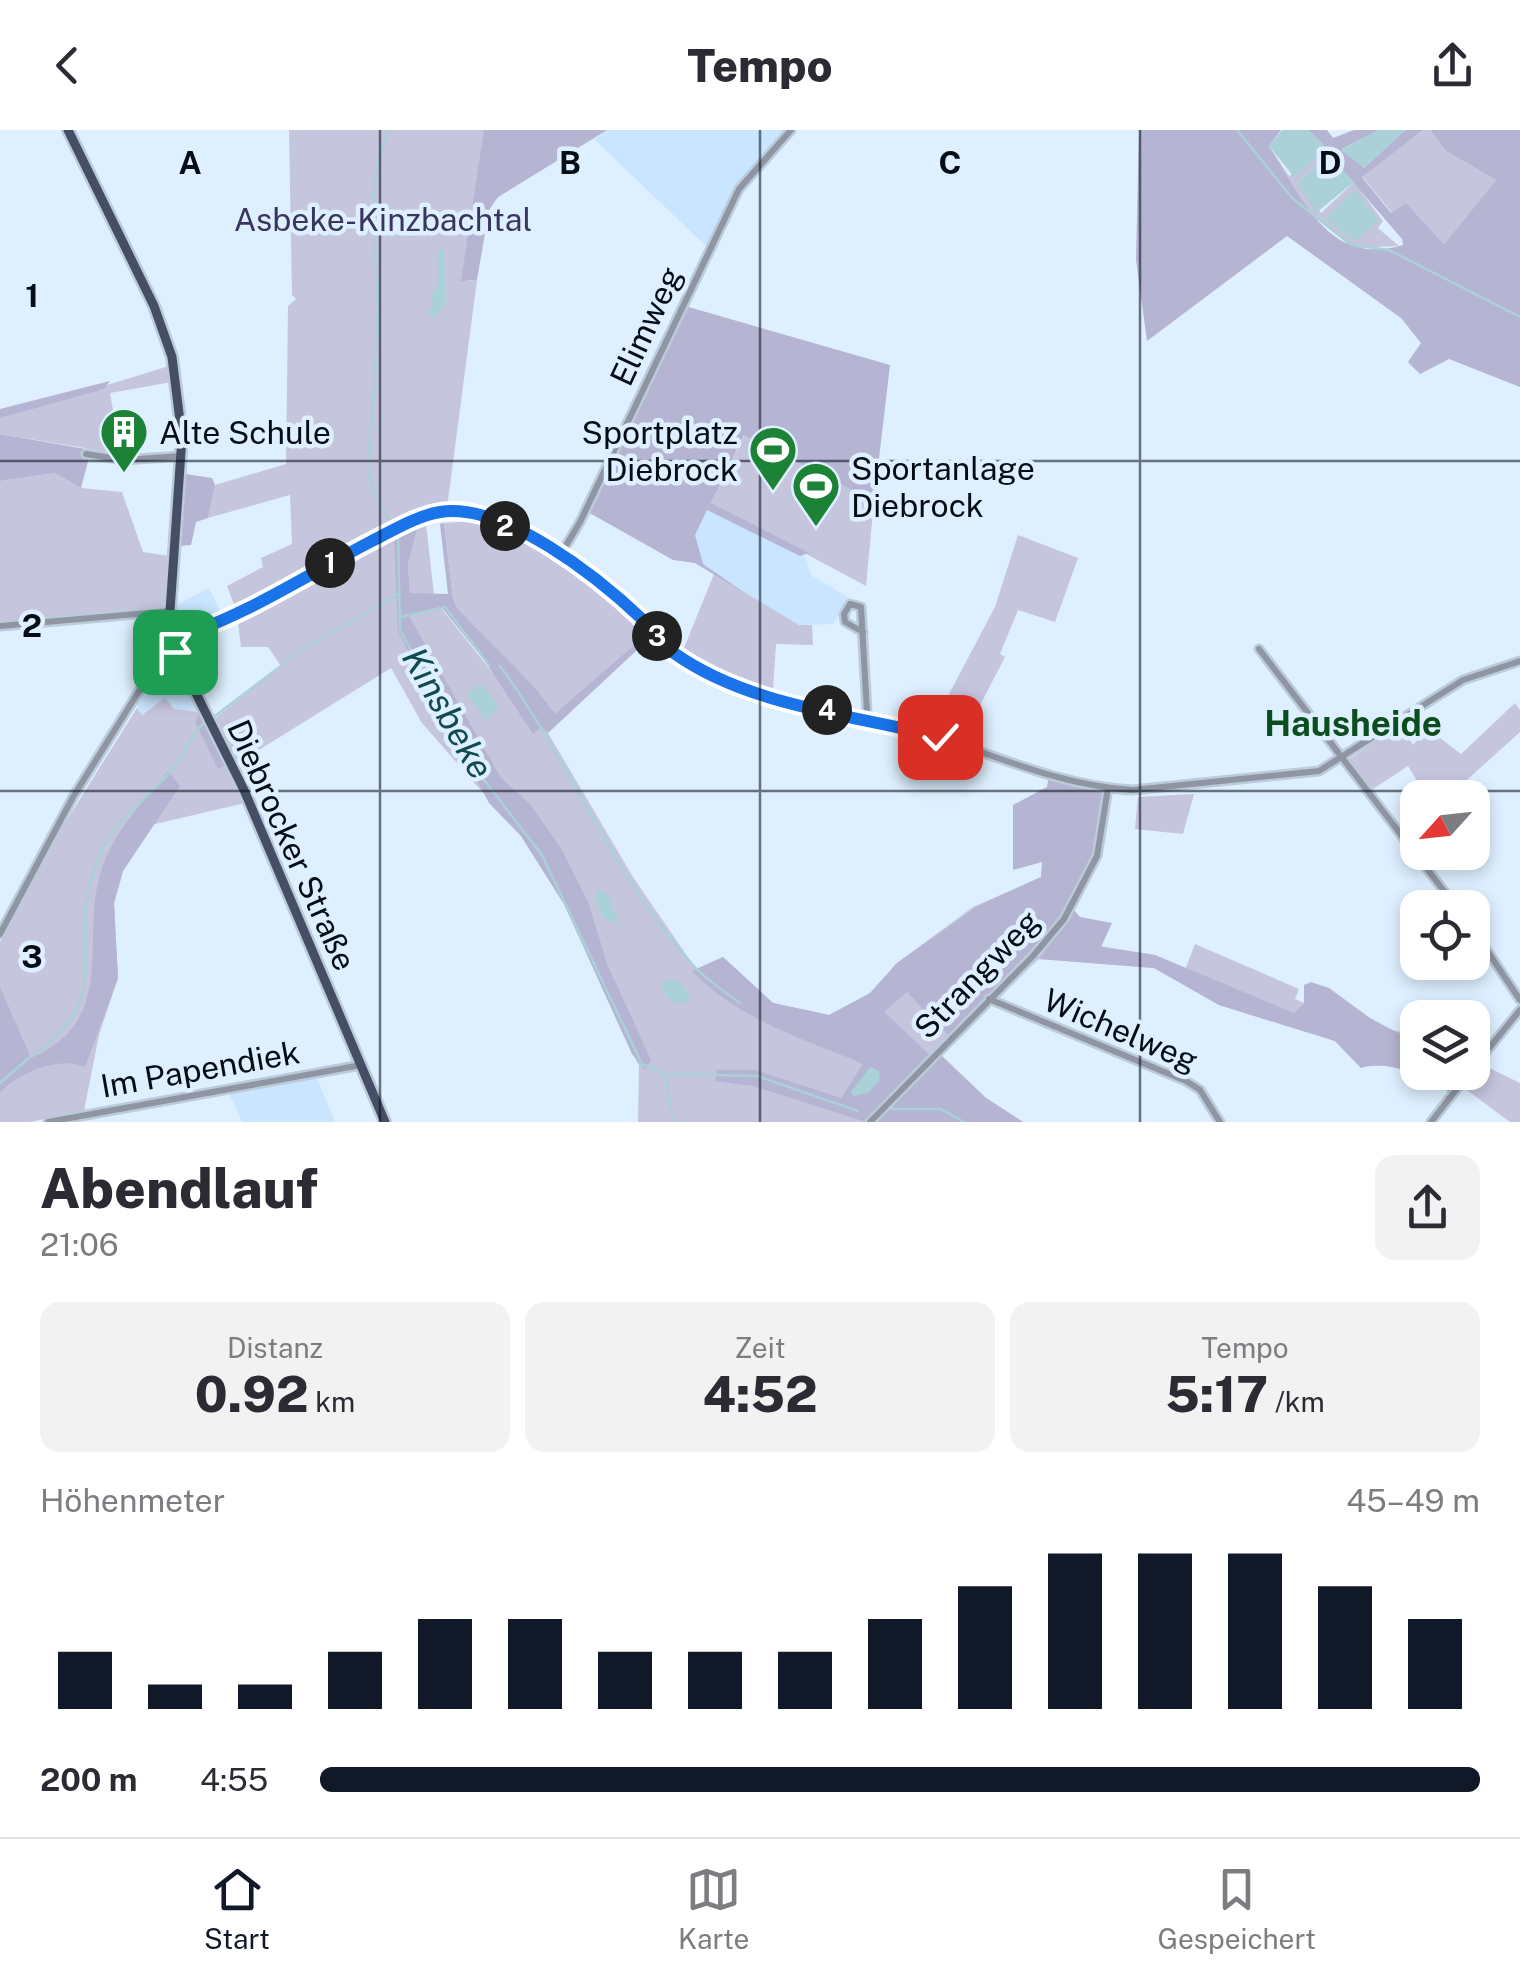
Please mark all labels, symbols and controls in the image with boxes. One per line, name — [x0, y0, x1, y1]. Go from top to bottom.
icon: back — [40, 38, 95, 93]
icon: share — [1425, 38, 1480, 93]
text: Tempo — [687, 39, 833, 92]
text: A — [178, 144, 202, 181]
text: B — [559, 144, 581, 181]
text: C — [939, 144, 961, 181]
text: D — [1318, 144, 1342, 181]
park label: Asbeke-Kinzbachtal — [234, 201, 532, 238]
street label: Elimweg — [602, 261, 690, 391]
text: 1 — [25, 277, 39, 314]
building icon: Alte Schule — [98, 406, 150, 474]
place label: Alte Schule — [159, 414, 331, 451]
place label: Sportplatz Diebrock — [582, 414, 738, 488]
sports icon: Sportplatz Diebrock — [747, 424, 799, 492]
place label: Sportanlage Diebrock — [851, 450, 1035, 524]
sports icon: Sportanlage Diebrock — [790, 460, 842, 528]
pin: 2 — [480, 501, 530, 551]
text: 2 — [496, 509, 514, 542]
pin: 1 — [305, 538, 355, 588]
text: 1 — [324, 546, 336, 579]
text: 2 — [22, 607, 42, 644]
pin — [133, 610, 218, 695]
pin: 3 — [632, 611, 682, 661]
text: 3 — [648, 619, 666, 652]
icon: arrive — [148, 625, 203, 680]
water label: Kinsbeke — [394, 640, 502, 786]
pin: 4 — [802, 685, 852, 735]
text: 4 — [818, 693, 836, 726]
pin — [898, 695, 983, 780]
district label: Hausheide — [1264, 703, 1442, 744]
icon: check — [913, 710, 968, 765]
street label: Diebrocker Straße — [220, 714, 364, 976]
north arrow — [1400, 780, 1490, 870]
map controls — [1400, 780, 1490, 1090]
button: locate — [1400, 890, 1490, 980]
street label: Strangweg — [907, 902, 1047, 1046]
text: 3 — [21, 938, 43, 975]
street label: Wichelweg — [1038, 981, 1204, 1079]
button: layers — [1400, 1000, 1490, 1090]
street label: Im Papendiek — [98, 1033, 302, 1105]
button: share — [1375, 1155, 1480, 1260]
text: Abendlauf — [40, 1156, 318, 1220]
text: 21:06 — [40, 1226, 119, 1263]
text: Distanz — [227, 1331, 323, 1364]
text: Zeit — [734, 1331, 786, 1364]
text: Tempo — [1201, 1331, 1289, 1364]
text: 0.92 — [195, 1364, 309, 1423]
text: 4:52 — [702, 1364, 818, 1423]
text: 5:17 — [1165, 1364, 1268, 1423]
text: km — [309, 1385, 355, 1418]
text: /km — [1268, 1385, 1325, 1418]
text: Höhenmeter — [40, 1482, 225, 1519]
text: 45–49 m — [1346, 1482, 1480, 1519]
text: 200 m — [40, 1761, 137, 1798]
text: 4:55 — [200, 1761, 268, 1798]
tab: Start — [204, 1862, 270, 1955]
tab: Karte — [678, 1862, 749, 1955]
tab: Gespeichert — [1158, 1862, 1316, 1955]

